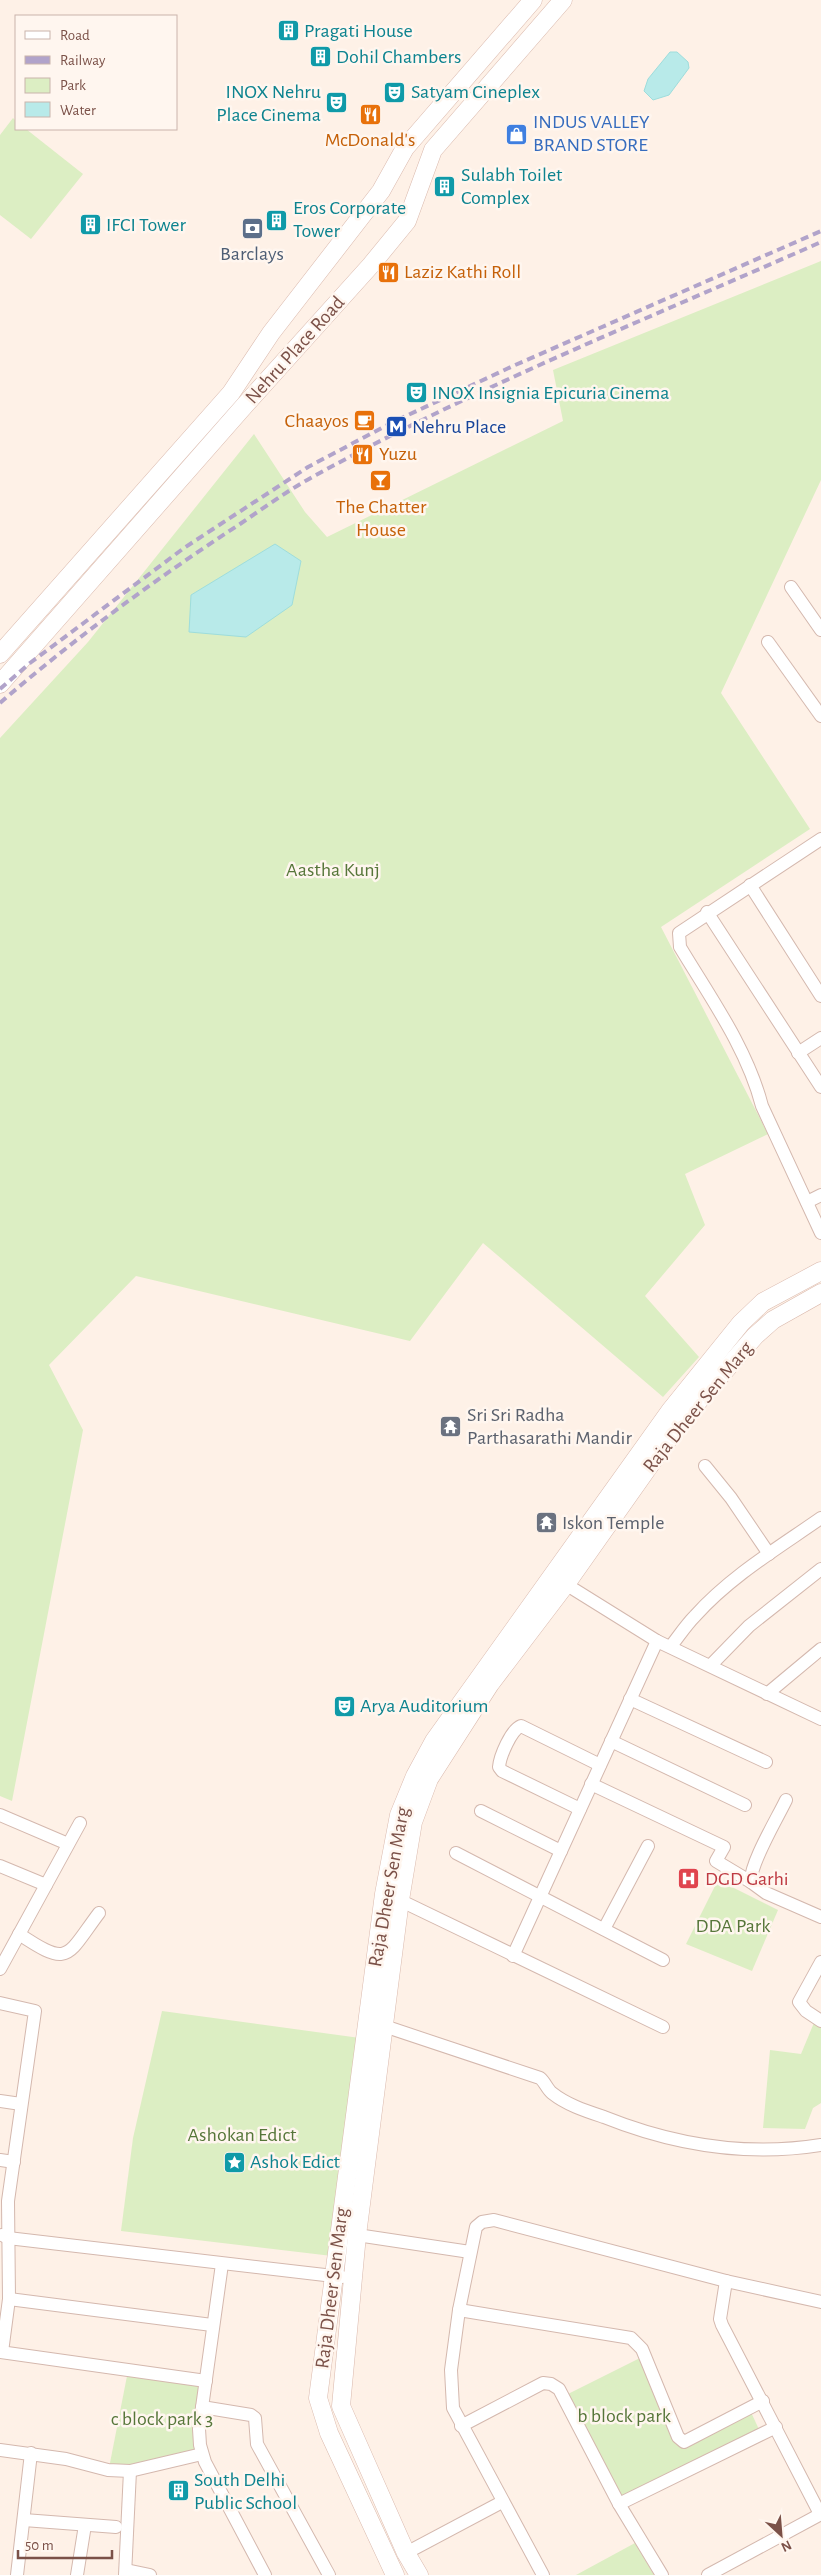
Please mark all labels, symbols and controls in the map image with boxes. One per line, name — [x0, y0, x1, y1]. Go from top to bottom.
legend — [15, 15, 178, 130]
building icon: Pragati House — [276, 19, 300, 43]
place label: Pragati House — [304, 21, 413, 41]
text: Road — [60, 28, 90, 43]
building icon: Dohil Chambers — [308, 45, 332, 69]
place label: Dohil Chambers — [336, 47, 461, 67]
text: Railway — [60, 53, 106, 68]
text: Park — [60, 78, 86, 93]
theatre icon: Satyam Cineplex — [383, 80, 407, 104]
place label: INOX Nehru Place Cinema — [216, 82, 321, 125]
place label: Satyam Cineplex — [411, 82, 540, 102]
theatre icon: INOX Nehru Place Cinema — [325, 91, 349, 115]
restaurant icon: McDonald's — [358, 102, 382, 126]
text: Water — [60, 103, 96, 118]
place label: INDUS VALLEY BRAND STORE — [533, 112, 650, 155]
shop icon: INDUS VALLEY BRAND STORE — [505, 122, 529, 146]
place label: McDonald's — [325, 130, 415, 150]
place label: Sulabh Toilet Complex — [461, 165, 563, 208]
building icon: Sulabh Toilet Complex — [433, 174, 457, 198]
place label: Eros Corporate Tower — [293, 198, 406, 241]
building icon: Eros Corporate Tower — [265, 208, 289, 232]
building icon: IFCI Tower — [78, 213, 102, 237]
place label: IFCI Tower — [106, 215, 187, 235]
bank icon: Barclays — [240, 216, 264, 240]
place label: Barclays — [220, 244, 284, 264]
restaurant icon: Laziz Kathi Roll — [376, 260, 400, 284]
place label: Laziz Kathi Roll — [404, 262, 521, 282]
street label: Nehru Place Road — [242, 292, 348, 408]
theatre icon: INOX Insignia Epicuria Cinema — [404, 381, 428, 405]
place label: INOX Insignia Epicuria Cinema — [432, 383, 670, 403]
cafe icon: Chaayos — [353, 409, 377, 433]
place label: Chaayos — [285, 411, 349, 431]
metro station icon: Nehru Place — [384, 415, 408, 439]
place label: Nehru Place — [412, 417, 506, 437]
restaurant icon: Yuzu — [351, 442, 375, 466]
place label: Yuzu — [379, 444, 417, 464]
bar icon: The Chatter House — [369, 469, 393, 493]
place label: The Chatter House — [336, 497, 427, 540]
park label: Aastha Kunj — [286, 860, 380, 880]
street label: Raja Dheer Sen Marg — [639, 1338, 757, 1476]
place label: Sri Sri Radha Parthasarathi Mandir — [467, 1405, 632, 1448]
temple icon: Sri Sri Radha Parthasarathi Mandir — [439, 1415, 463, 1439]
temple icon: Iskon Temple — [534, 1511, 558, 1535]
place label: Iskon Temple — [562, 1513, 664, 1533]
theatre icon: Arya Auditorium — [332, 1694, 356, 1718]
place label: Arya Auditorium — [360, 1696, 488, 1716]
street label: Raja Dheer Sen Marg — [365, 1805, 413, 1969]
hospital icon: DGD Garhi — [677, 1867, 701, 1891]
place label: DGD Garhi — [705, 1869, 789, 1889]
park label: DDA Park — [696, 1916, 770, 1936]
park label: Ashokan Edict — [188, 2125, 297, 2145]
place icon: Ashok Edict — [222, 2150, 246, 2174]
place label: Ashok Edict — [250, 2152, 341, 2172]
street label: Raja Dheer Sen Marg — [312, 2206, 352, 2370]
park label: b block park — [577, 2406, 671, 2426]
park label: c block park 3 — [111, 2409, 213, 2429]
place label: South Delhi Public School — [194, 2470, 297, 2513]
building icon: South Delhi Public School — [166, 2479, 190, 2503]
north arrow — [756, 2510, 806, 2560]
scale bar — [18, 2528, 111, 2560]
text: N — [779, 2537, 794, 2554]
text: 50 m — [25, 2538, 54, 2553]

